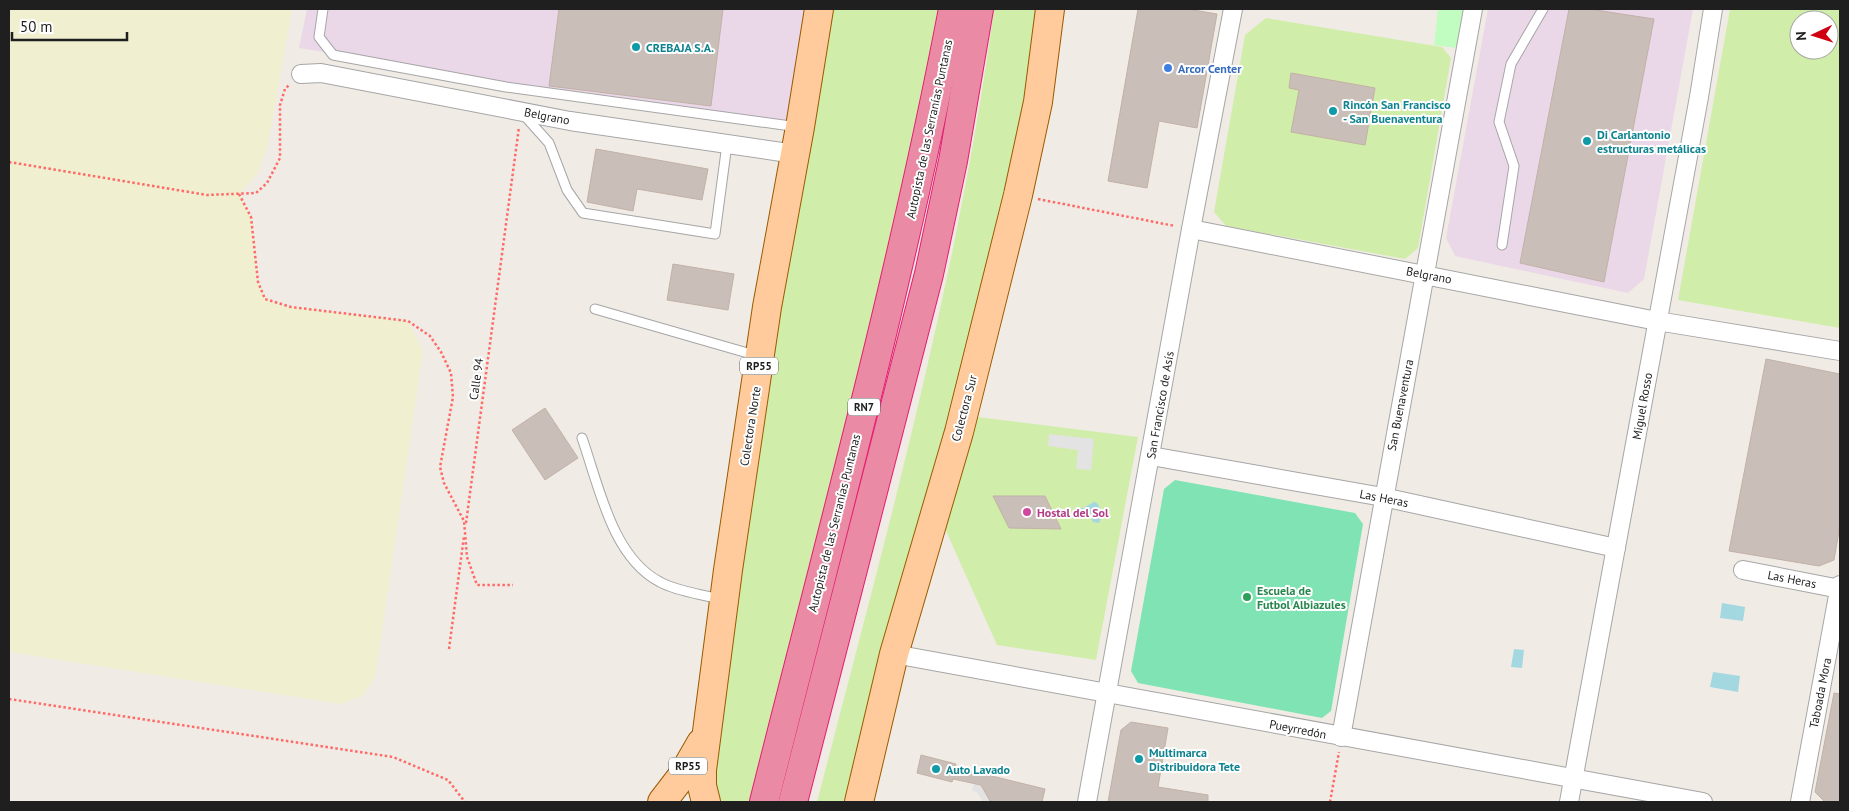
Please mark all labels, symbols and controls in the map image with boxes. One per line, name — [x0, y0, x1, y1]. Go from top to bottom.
scale bar — [12, 10, 128, 42]
north arrow — [1789, 10, 1839, 60]
text: 50 m — [20, 17, 53, 36]
text: N — [1792, 31, 1810, 41]
street label: Autopista de las Serranías Puntanas — [903, 38, 955, 220]
place label: CREBAJA S.A. — [646, 40, 714, 55]
marker: CREBAJA S.A. — [630, 41, 642, 53]
place label: Arcor Center — [1178, 61, 1242, 76]
marker: Arcor Center — [1162, 62, 1174, 74]
place label: Rincón San Francisco - San Buenaventura — [1343, 97, 1451, 126]
street label: Belgrano — [523, 104, 571, 128]
marker: Rincón San Francisco - San Buenaventura — [1327, 105, 1339, 117]
place label: Di Carlantonio estructuras metálicas — [1597, 127, 1706, 156]
marker: Di Carlantonio estructuras metálicas — [1581, 135, 1593, 147]
street label: Belgrano — [1405, 263, 1453, 287]
street label: San Francisco de Asís — [1143, 350, 1177, 460]
street label: Calle 94 — [466, 357, 486, 401]
road number: RP55 — [740, 358, 778, 374]
street label: San Buenaventura — [1384, 358, 1416, 452]
street label: Miguel Rosso — [1629, 371, 1655, 441]
street label: Colectora Sur — [948, 373, 980, 443]
street label: Colectora Norte — [736, 385, 764, 467]
road number: RN7 — [848, 398, 880, 416]
street label: Autopista de las Serranías Puntanas — [805, 433, 863, 613]
street label: Las Heras — [1358, 486, 1410, 510]
place label: Hostal del Sol — [1037, 505, 1109, 520]
marker: Hostal del Sol — [1021, 506, 1033, 518]
street label: Las Heras — [1766, 567, 1818, 591]
place label: Escuela de Futbol Albiazules — [1257, 583, 1346, 612]
marker: Escuela de Futbol Albiazules — [1241, 591, 1253, 603]
street label: Taboada Mora — [1806, 656, 1834, 730]
street label: Pueyrredón — [1268, 716, 1328, 742]
place label: Multimarca Distribuidora Tete — [1149, 745, 1240, 774]
marker: Multimarca Distribuidora Tete — [1133, 753, 1145, 765]
road number: RP55 — [669, 758, 707, 774]
place label: Auto Lavado — [946, 762, 1011, 777]
marker: Auto Lavado — [930, 763, 942, 775]

